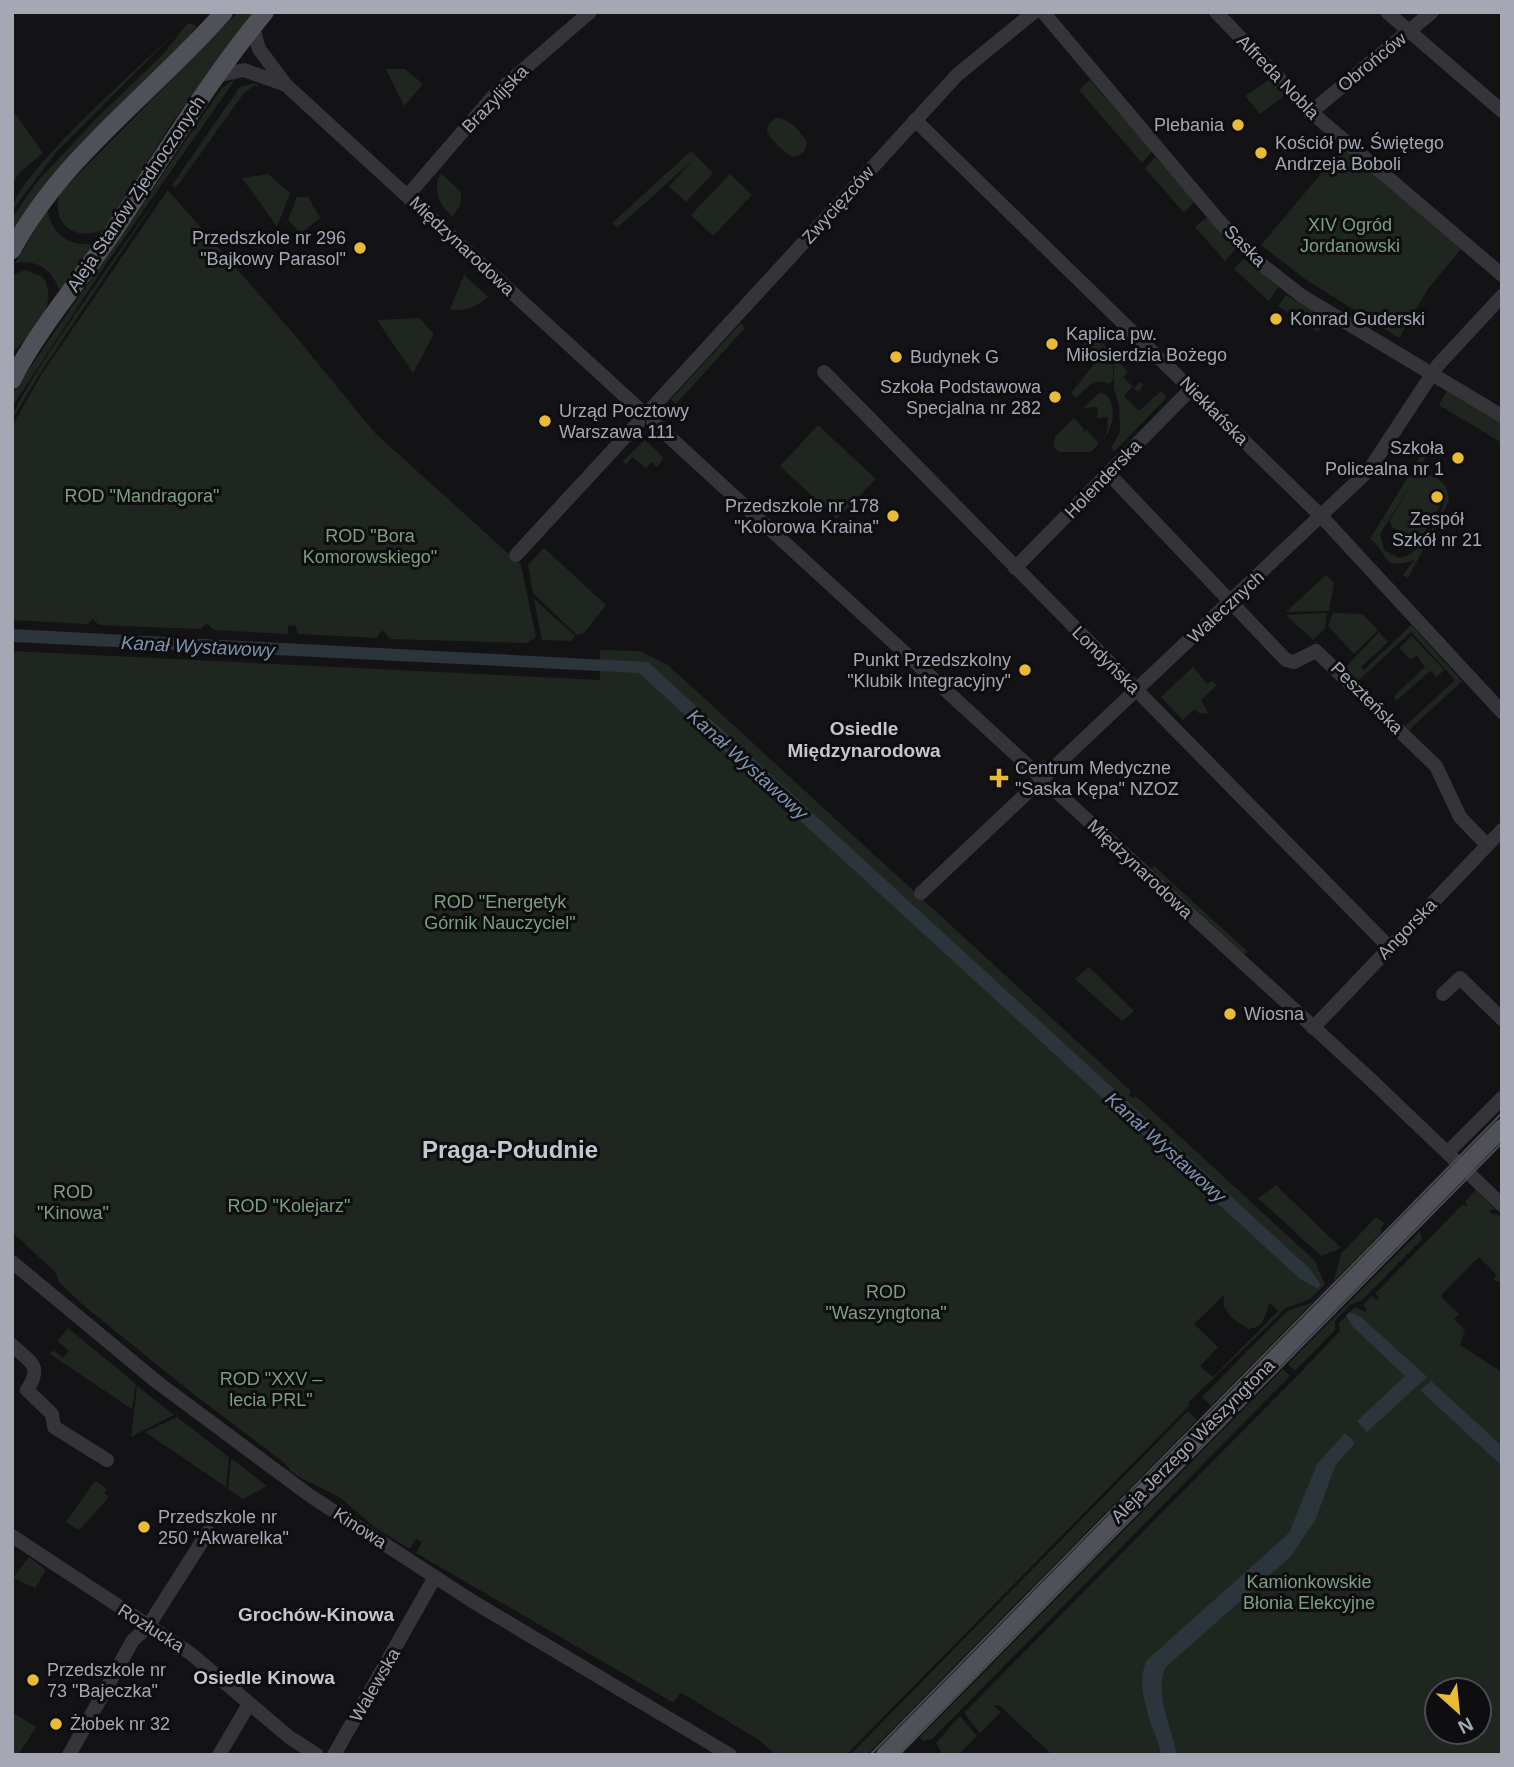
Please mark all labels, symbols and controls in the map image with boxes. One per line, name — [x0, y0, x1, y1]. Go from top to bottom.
street label: Obrońców — [1334, 28, 1411, 96]
street label: Alfreda Nobla — [1233, 31, 1324, 124]
street label: Brazylijska — [458, 60, 533, 137]
street label: Aleja Stanów Zjednoczonych — [63, 93, 209, 295]
place label: Plebania — [1154, 115, 1225, 135]
marker: Plebania — [1230, 117, 1246, 133]
place label: Kościół pw. Świętego Andrzeja Boboli — [1275, 132, 1444, 174]
marker: Kościół pw. Świętego Andrzeja Boboli — [1253, 145, 1269, 161]
street label: Zwycięzców — [798, 162, 879, 248]
street label: Międzynarodowa — [405, 192, 519, 300]
park label: XIV Ogród Jordanowski — [1300, 215, 1400, 256]
street label: Saska — [1220, 221, 1270, 271]
place label: Przedszkole nr 296 "Bajkowy Parasol" — [192, 228, 346, 269]
marker: Przedszkole nr 296 "Bajkowy Parasol" — [352, 240, 368, 256]
place label: Konrad Guderski — [1290, 309, 1425, 329]
marker: Konrad Guderski — [1268, 311, 1284, 327]
place label: Kaplica pw. Miłosierdzia Bożego — [1066, 324, 1227, 365]
marker: Kaplica pw. Miłosierdzia Bożego — [1044, 336, 1060, 352]
place label: Budynek G — [910, 347, 999, 367]
marker: Budynek G — [888, 349, 904, 365]
street label: Niekłańska — [1176, 373, 1253, 450]
place label: Szkoła Podstawowa Specjalna nr 282 — [880, 377, 1042, 418]
marker: Szkoła Podstawowa Specjalna nr 282 — [1047, 389, 1063, 405]
place label: Urząd Pocztowy Warszawa 111 — [559, 401, 689, 442]
marker: Urząd Pocztowy Warszawa 111 — [537, 413, 553, 429]
street label: Holenderska — [1061, 435, 1146, 522]
place label: Szkoła Policealna nr 1 — [1325, 438, 1445, 479]
marker: Szkoła Policealna nr 1 — [1450, 450, 1466, 466]
park label: ROD "Mandragora" — [65, 486, 219, 506]
marker: Zespół Szkół nr 21 — [1429, 489, 1445, 505]
place label: Przedszkole nr 178 "Kolorowa Kraina" — [725, 496, 879, 537]
marker: Przedszkole nr 178 "Kolorowa Kraina" — [885, 508, 901, 524]
place label: Zespół Szkół nr 21 — [1392, 509, 1482, 550]
park label: ROD "Bora Komorowskiego" — [303, 526, 437, 567]
street label: Walecznych — [1184, 567, 1268, 647]
street label: Londyńska — [1068, 622, 1145, 699]
water label: Kanał Wystawowy — [120, 632, 277, 661]
place label: Punkt Przedszkolny "Klubik Integracyjny" — [847, 650, 1011, 691]
street label: Peszteńska — [1327, 658, 1408, 739]
marker: Punkt Przedszkolny "Klubik Integracyjny" — [1017, 662, 1033, 678]
water label: Kanał Wystawowy — [683, 705, 813, 825]
district label: Osiedle Międzynarodowa — [787, 718, 941, 761]
place label: Centrum Medyczne "Saska Kępa" NZOZ — [1015, 758, 1179, 799]
marker: Centrum Medyczne "Saska Kępa" NZOZ — [989, 768, 1009, 788]
street label: Międzynarodowa — [1083, 815, 1197, 923]
park label: ROD "Energetyk Górnik Nauczyciel" — [424, 892, 576, 933]
street label: Angorska — [1373, 894, 1441, 963]
place label: Wiosna — [1244, 1004, 1305, 1024]
marker: Wiosna — [1222, 1006, 1238, 1022]
water label: Kanał Wystawowy — [1101, 1088, 1231, 1208]
district label: Praga-Południe — [422, 1136, 598, 1163]
park label: ROD "Kinowa" — [37, 1182, 109, 1223]
park label: ROD "Kolejarz" — [228, 1196, 350, 1216]
park label: ROD "Waszyngtona" — [825, 1282, 947, 1323]
street label: Aleja Jerzego Waszyngtona — [1107, 1355, 1279, 1527]
park label: ROD "XXV – lecia PRL" — [220, 1369, 322, 1410]
street label: Kinowa — [330, 1504, 391, 1553]
place label: Przedszkole nr 250 "Akwarelka" — [158, 1507, 289, 1548]
marker: Przedszkole nr 250 "Akwarelka" — [136, 1519, 152, 1535]
park label: Kamionkowskie Błonia Elekcyjne — [1243, 1572, 1375, 1613]
street label: Rozłucka — [114, 1600, 189, 1657]
district label: Grochów-Kinowa — [238, 1604, 395, 1625]
street label: Walewska — [346, 1644, 404, 1725]
place label: Przedszkole nr 73 "Bajeczka" — [47, 1660, 166, 1701]
district label: Osiedle Kinowa — [193, 1667, 335, 1688]
marker: Przedszkole nr 73 "Bajeczka" — [25, 1672, 41, 1688]
north arrow — [1423, 1676, 1493, 1746]
text: N — [1455, 1713, 1476, 1738]
place label: Żłobek nr 32 — [70, 1714, 170, 1734]
marker: Żłobek nr 32 — [48, 1716, 64, 1732]

